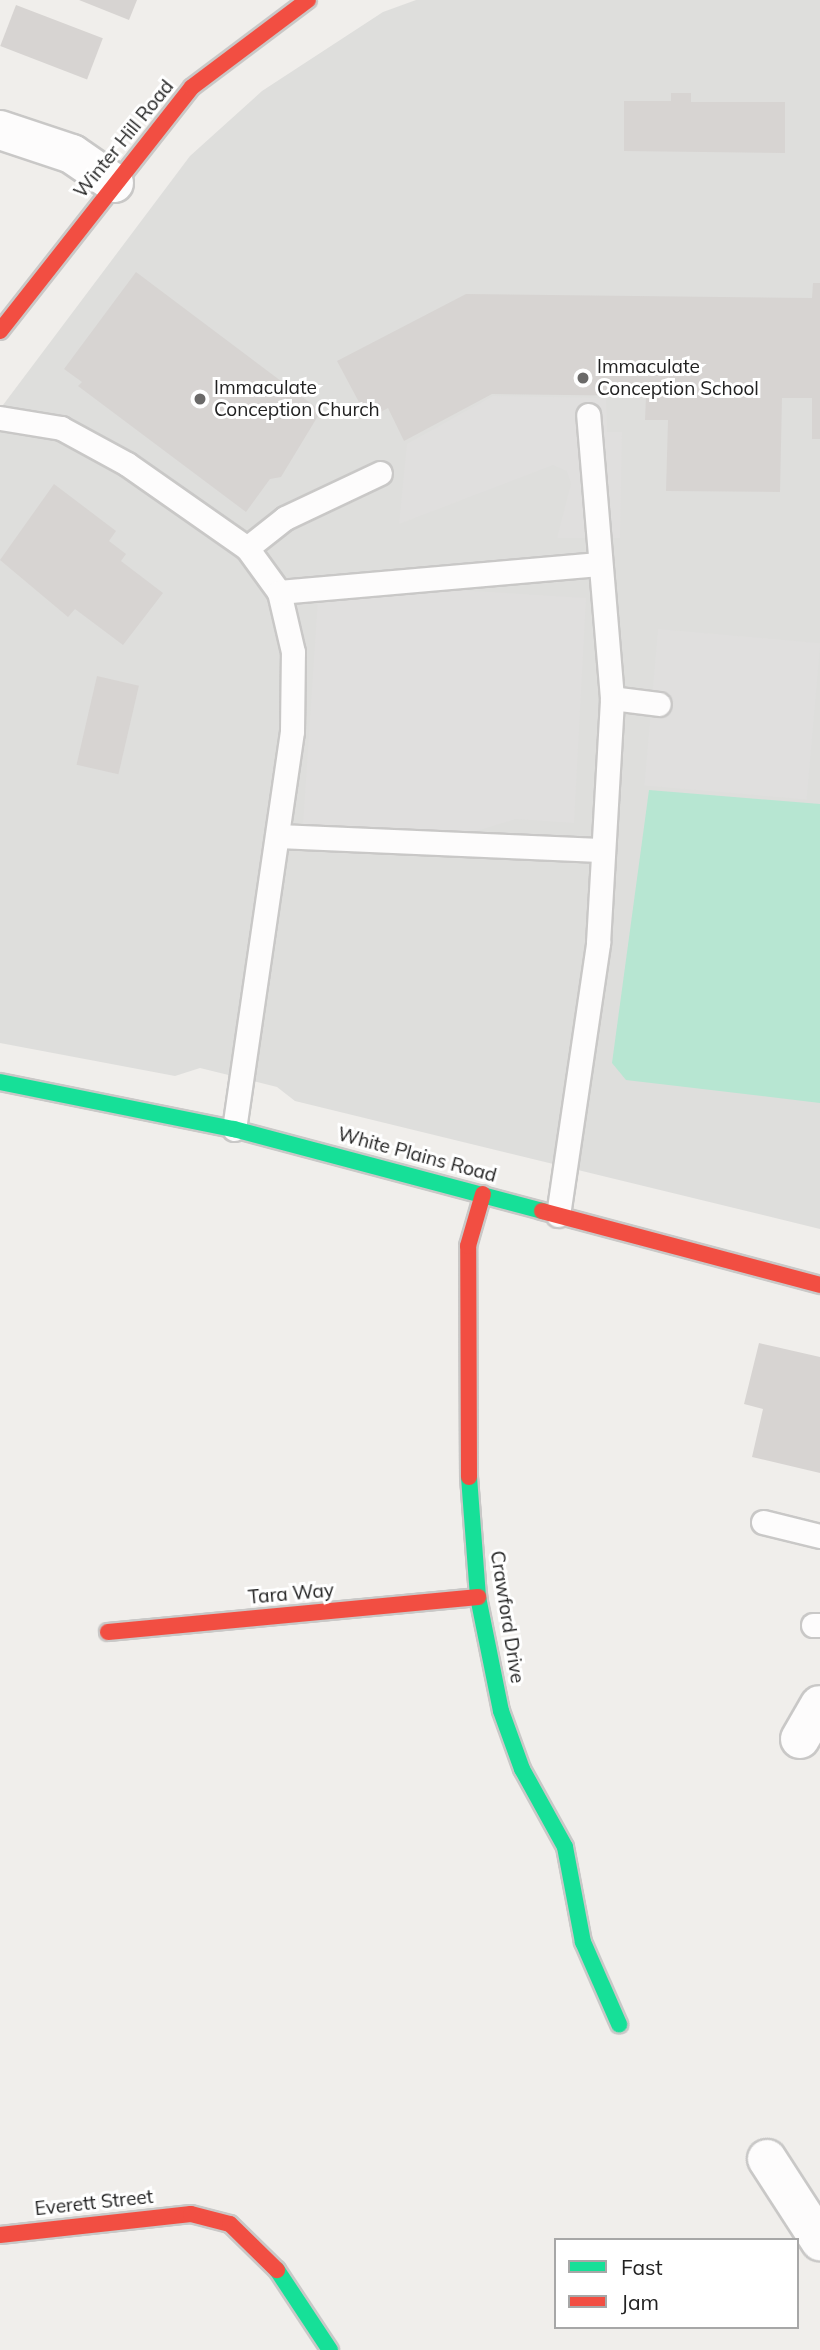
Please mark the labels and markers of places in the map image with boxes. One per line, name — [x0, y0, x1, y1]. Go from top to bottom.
place label: Immaculate Conception School — [597, 356, 759, 400]
marker: Immaculate Conception School — [575, 370, 591, 386]
place label: Immaculate Conception Church — [214, 377, 380, 421]
marker: Immaculate Conception Church — [192, 391, 208, 407]

